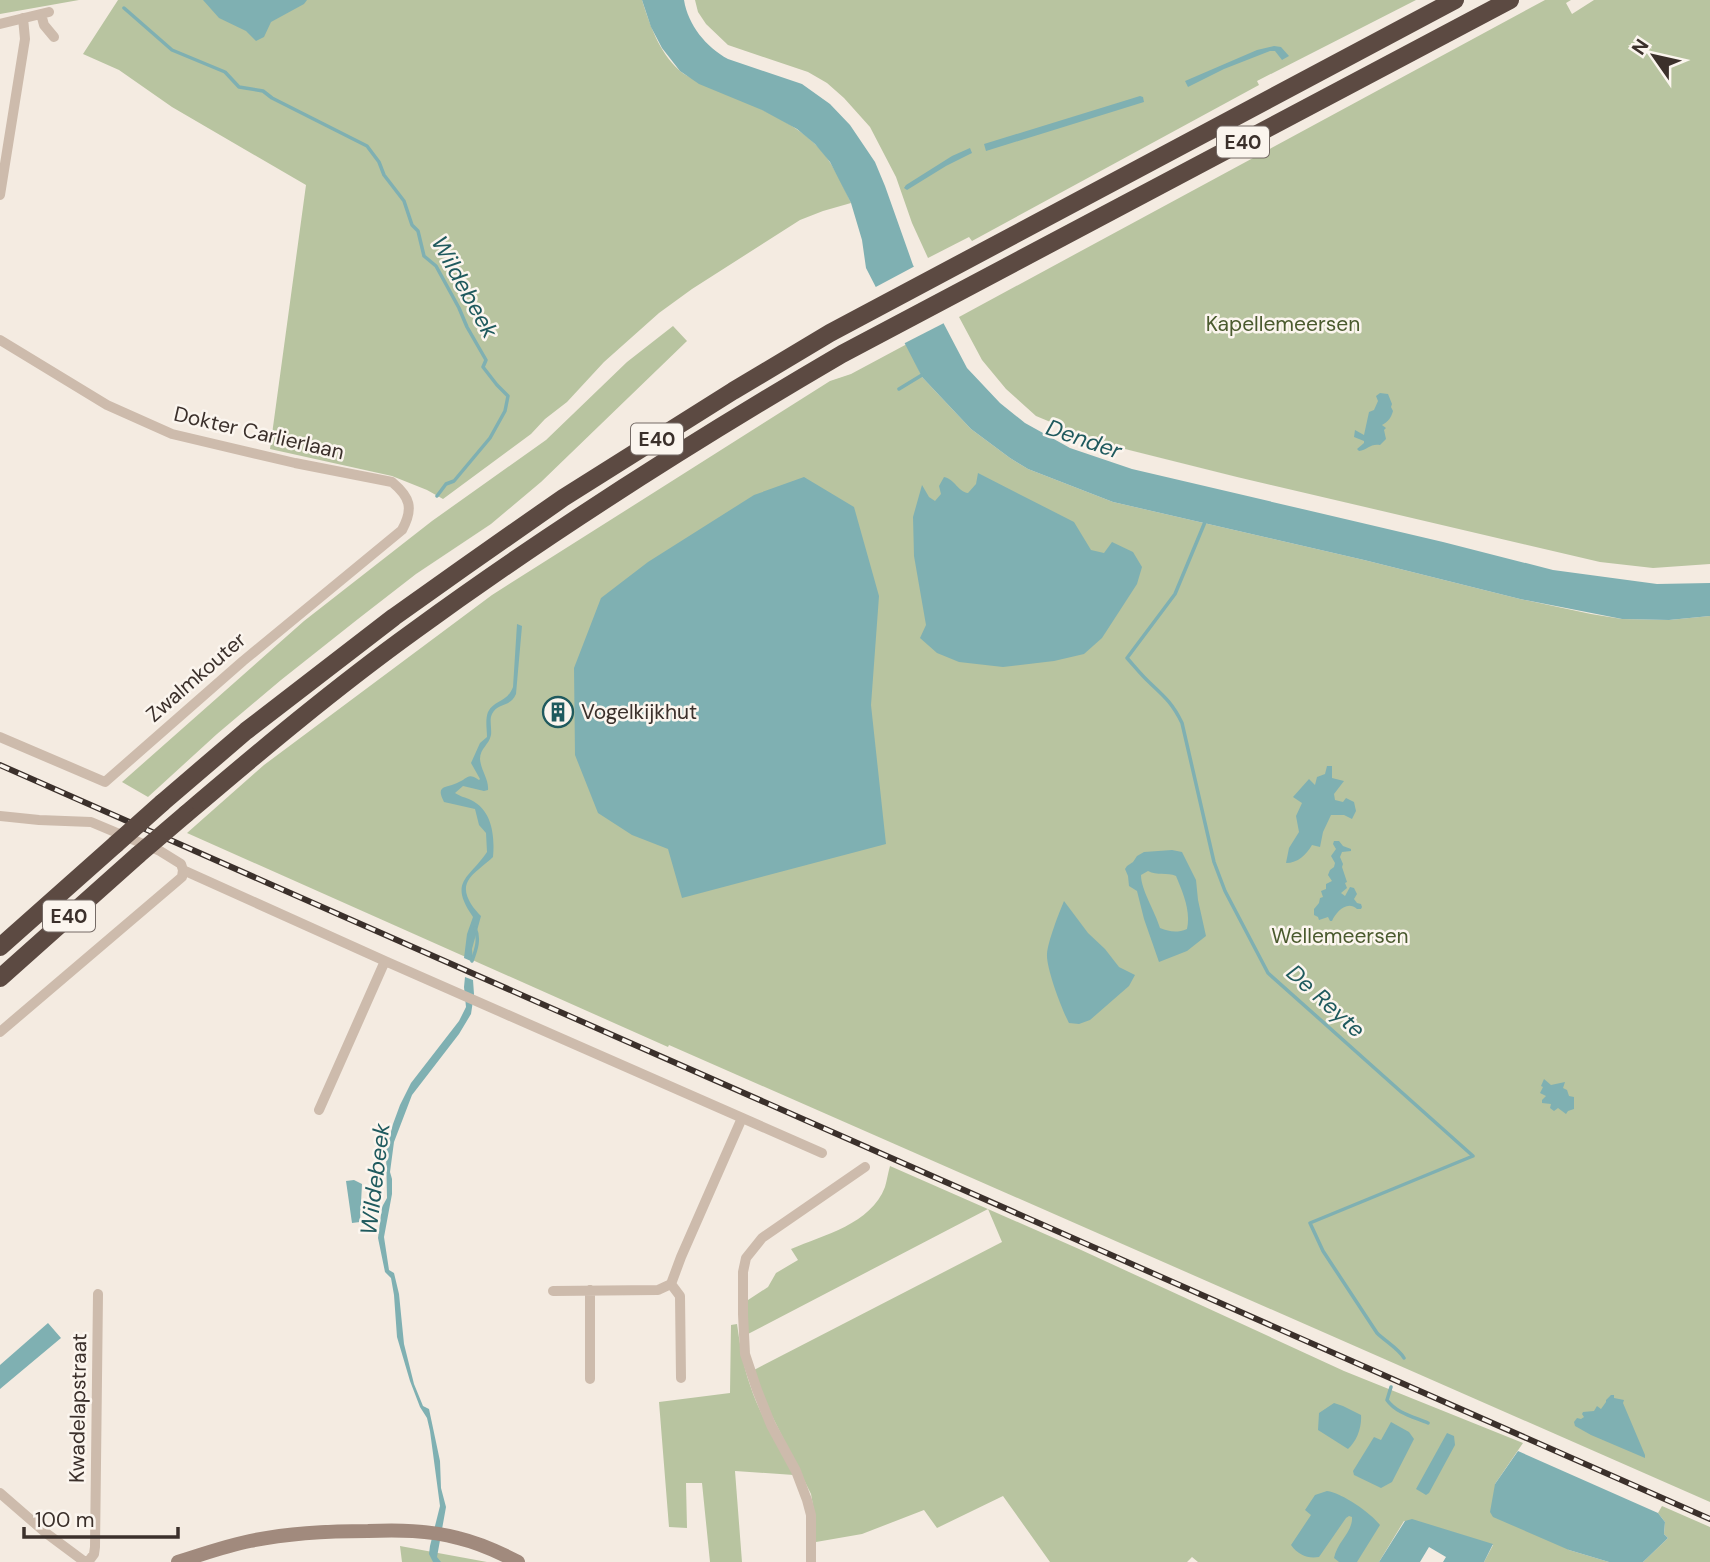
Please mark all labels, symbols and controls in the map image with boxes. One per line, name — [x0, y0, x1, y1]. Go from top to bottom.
north arrow — [1619, 21, 1689, 91]
text: N — [1626, 34, 1655, 60]
road number: E40 — [1217, 126, 1269, 158]
water label: Wildebeek — [425, 230, 506, 344]
park label: Kapellemeersen — [1206, 310, 1360, 338]
street label: Dokter Carlierlaan — [171, 400, 347, 466]
water label: Dender — [1042, 412, 1127, 466]
road number: E40 — [631, 424, 683, 454]
street label: Zwalmkouter — [140, 626, 252, 728]
building icon: Vogelkijkhut — [541, 695, 575, 729]
place label: Vogelkijkhut — [581, 698, 697, 726]
road number: E40 — [43, 900, 95, 932]
park label: Wellemeersen — [1271, 922, 1409, 950]
water label: De Reyte — [1280, 958, 1372, 1044]
water label: Wildebeek — [353, 1121, 397, 1237]
street label: Kwadelapstraat — [63, 1333, 93, 1483]
scale bar — [24, 1496, 178, 1540]
text: 100 m — [35, 1506, 95, 1534]

